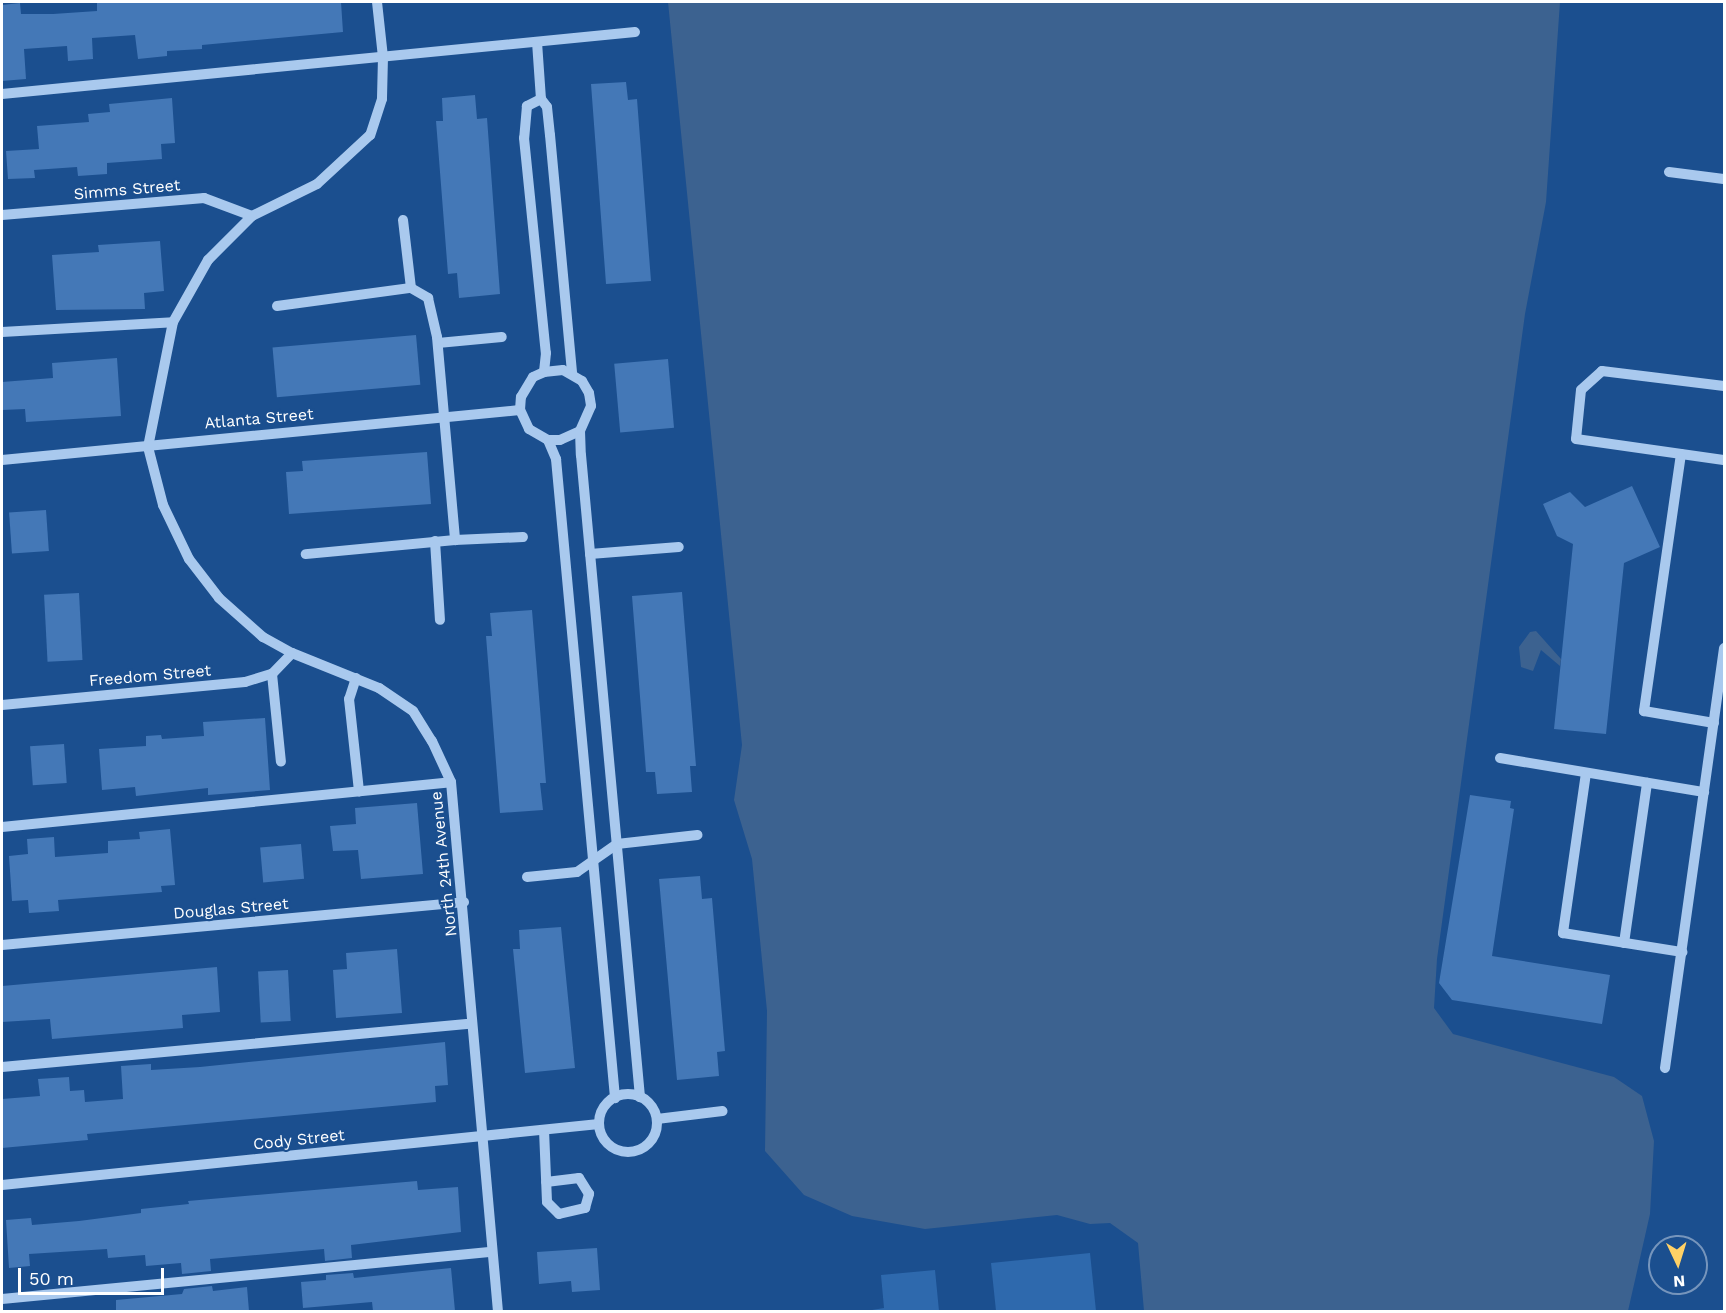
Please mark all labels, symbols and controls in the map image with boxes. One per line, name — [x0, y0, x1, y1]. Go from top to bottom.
street label: Simms Street — [73, 176, 181, 204]
street label: Atlanta Street — [203, 405, 315, 433]
street label: Freedom Street — [88, 661, 212, 691]
street label: North 24th Avenue — [427, 790, 461, 938]
street label: Douglas Street — [173, 894, 289, 924]
street label: Cody Street — [252, 1126, 346, 1154]
north arrow — [1648, 1235, 1708, 1295]
scale bar — [21, 1256, 166, 1294]
text: 50 m — [29, 1268, 74, 1289]
text: N — [1673, 1272, 1686, 1291]

